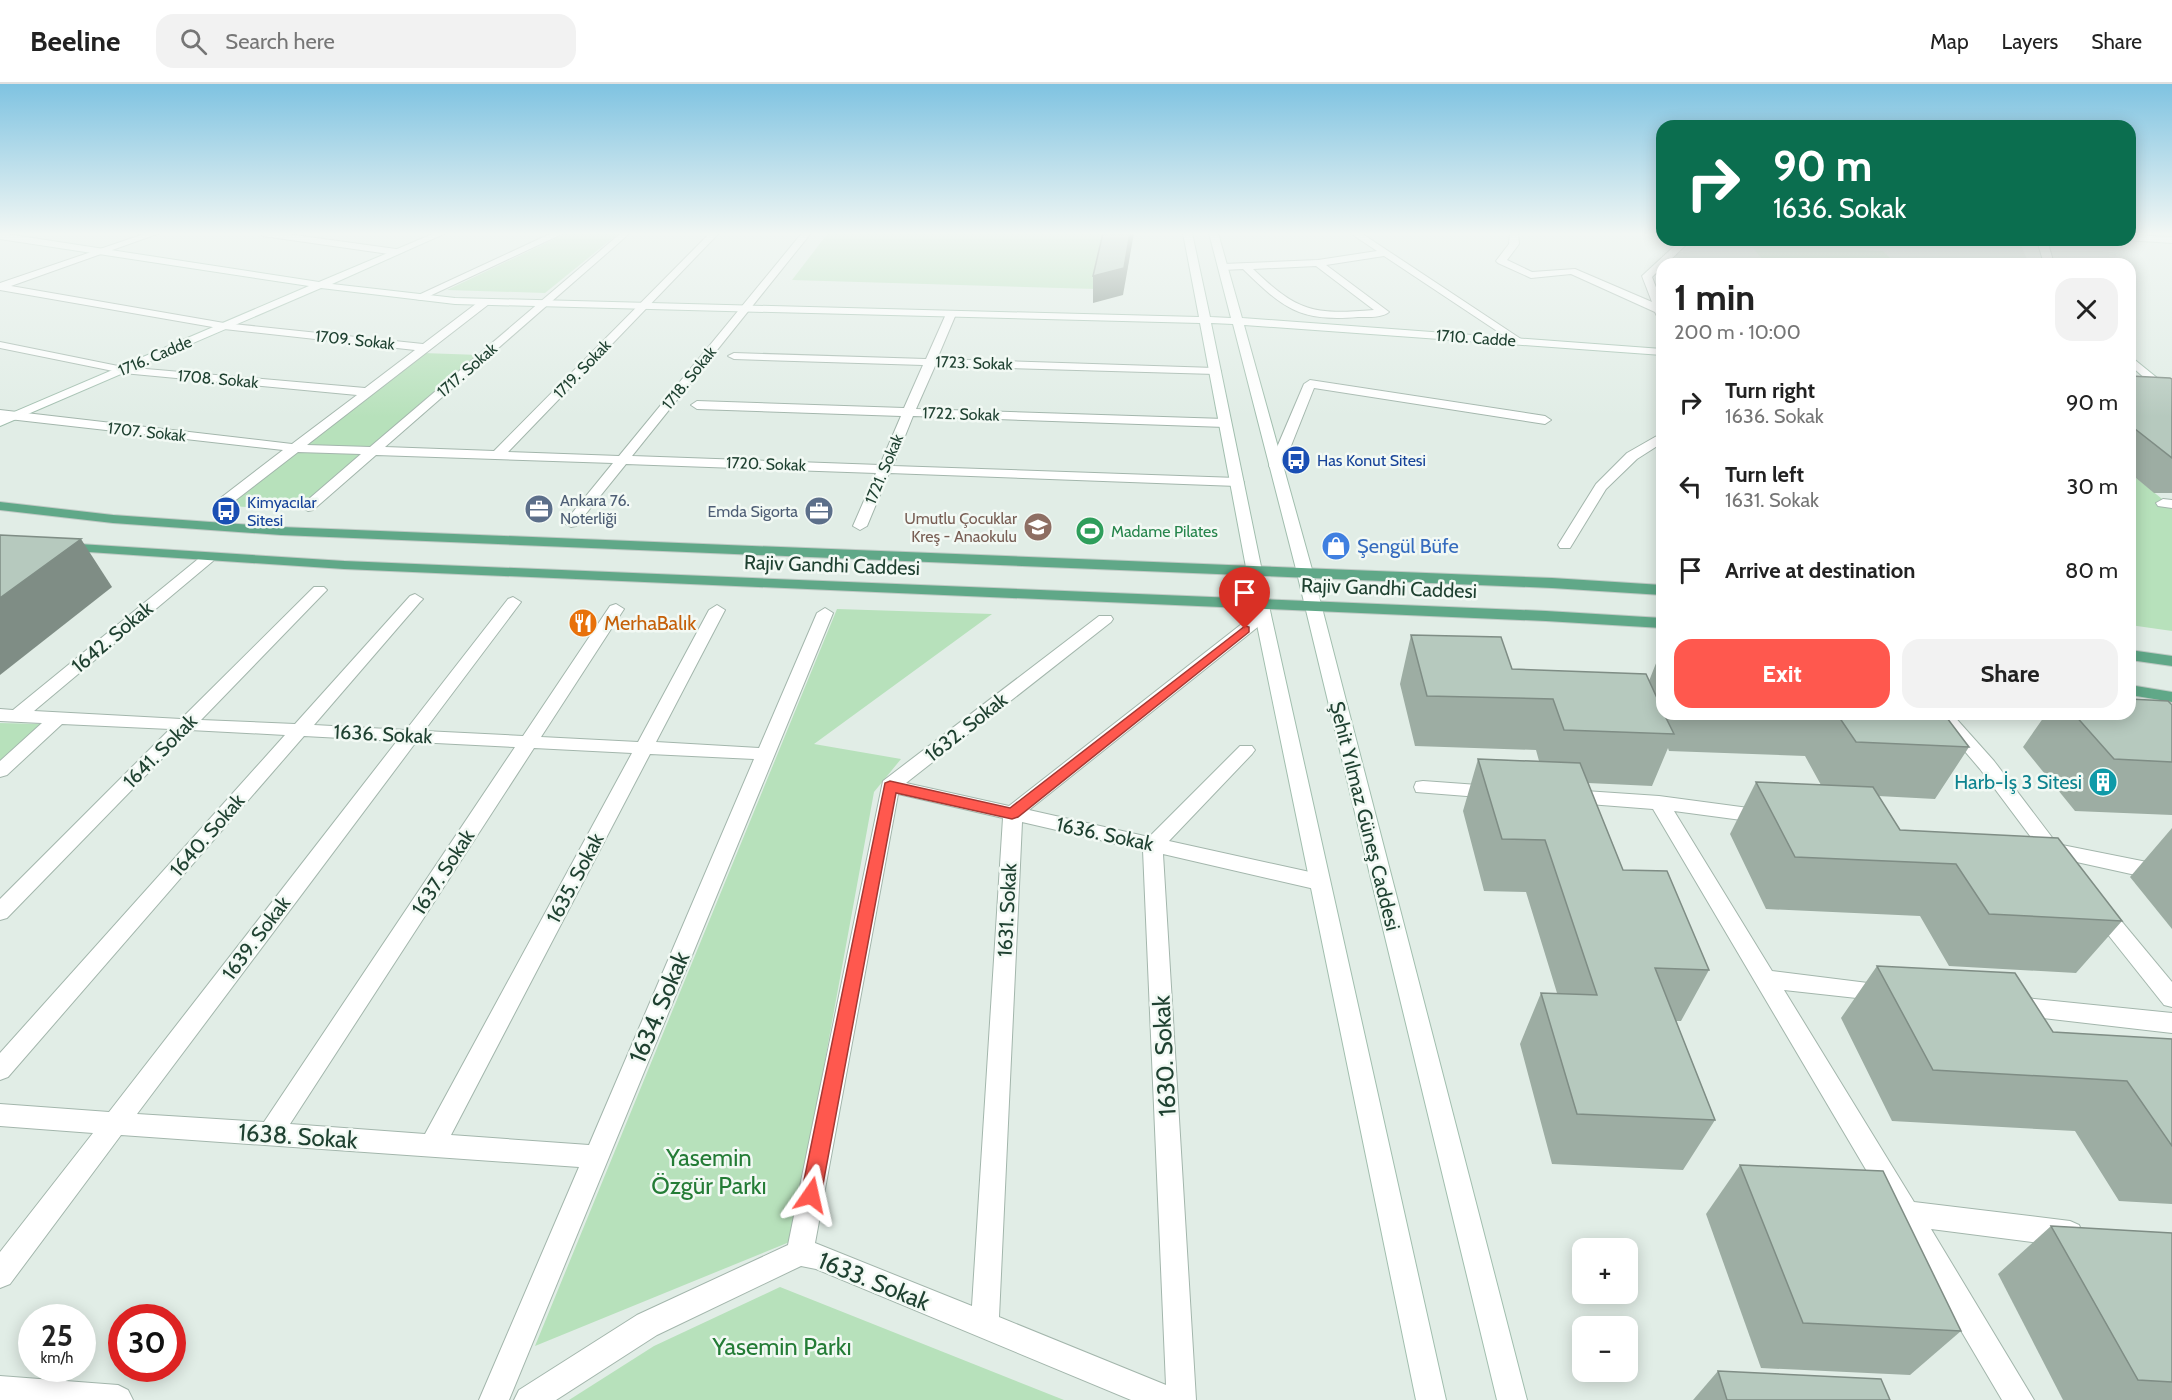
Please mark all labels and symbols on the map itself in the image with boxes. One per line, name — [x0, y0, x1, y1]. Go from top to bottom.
street label: 1709. Sokak — [314, 326, 397, 354]
street label: 1710. Cadde — [1436, 326, 1516, 350]
street label: 1716. Cadde — [115, 332, 195, 380]
street label: 1719. Sokak — [549, 335, 615, 402]
street label: 1717. Sokak — [433, 338, 501, 401]
street label: 1718. Sokak — [658, 342, 721, 413]
street label: 1723. Sokak — [935, 352, 1014, 374]
street label: 1708. Sokak — [177, 366, 260, 392]
street label: 1722. Sokak — [922, 403, 1001, 425]
street label: 1707. Sokak — [107, 418, 188, 446]
street label: 1721. Sokak — [861, 431, 908, 507]
bus stop icon: Has Konut Sitesi — [1280, 444, 1312, 476]
place label: Has Konut Sitesi — [1317, 451, 1426, 470]
street label: 1720. Sokak — [726, 453, 807, 475]
place label: Ankara 76. Noterliği — [560, 491, 630, 528]
place label: Kimyacılar Sitesi — [247, 493, 317, 530]
office icon: Ankara 76. Noterliği — [523, 493, 555, 525]
bus stop icon: Kimyacılar Sitesi — [210, 495, 242, 527]
office icon: Emda Sigorta — [803, 495, 835, 527]
place label: Emda Sigorta — [708, 502, 798, 521]
place label: Umutlu Çocuklar Kreş - Anaokulu — [904, 509, 1018, 546]
school or university icon: Umutlu Çocuklar Kreş - Anaokulu — [1022, 511, 1054, 543]
sports icon: Madame Pilates — [1074, 515, 1106, 547]
place label: Madame Pilates — [1111, 522, 1218, 541]
shop icon: Şengül Büfe — [1320, 530, 1352, 562]
place label: Şengül Büfe — [1357, 534, 1459, 558]
street label: Rajiv Gandhi Caddesi — [744, 550, 920, 580]
pin — [1219, 567, 1270, 629]
street label: Rajiv Gandhi Caddesi — [1301, 573, 1477, 603]
street label: 1642. Sokak — [66, 596, 158, 678]
restaurant icon: MerhaBalık — [567, 607, 599, 639]
place label: MerhaBalık — [604, 611, 696, 635]
street label: 1632. Sokak — [920, 687, 1012, 767]
street label: Şehit Yılmaz Güneş Caddesi — [1325, 699, 1405, 933]
street label: 1641. Sokak — [118, 709, 202, 793]
street label: 1636. Sokak — [333, 719, 433, 749]
building icon: Harb-İş 3 Sitesi — [2087, 766, 2119, 798]
place label: Harb-İş 3 Sitesi — [1954, 770, 2082, 794]
street label: 1640. Sokak — [165, 789, 249, 881]
street label: 1636. Sokak — [1054, 812, 1156, 856]
street label: 1637. Sokak — [407, 825, 479, 919]
street label: 1635. Sokak — [541, 829, 609, 927]
street label: 1631. Sokak — [993, 862, 1021, 958]
street label: 1639. Sokak — [217, 891, 295, 985]
street label: 1634. Sokak — [623, 947, 696, 1067]
street label: 1630. Sokak — [1146, 994, 1182, 1117]
street label: 1638. Sokak — [237, 1117, 359, 1155]
park label: Yasemin Özgür Parkı — [651, 1143, 767, 1200]
position arrow — [779, 1163, 843, 1227]
street label: 1633. Sokak — [814, 1245, 934, 1317]
speed limit sign: 30 — [108, 1304, 186, 1382]
park label: Yasemin Parkı — [711, 1332, 852, 1361]

